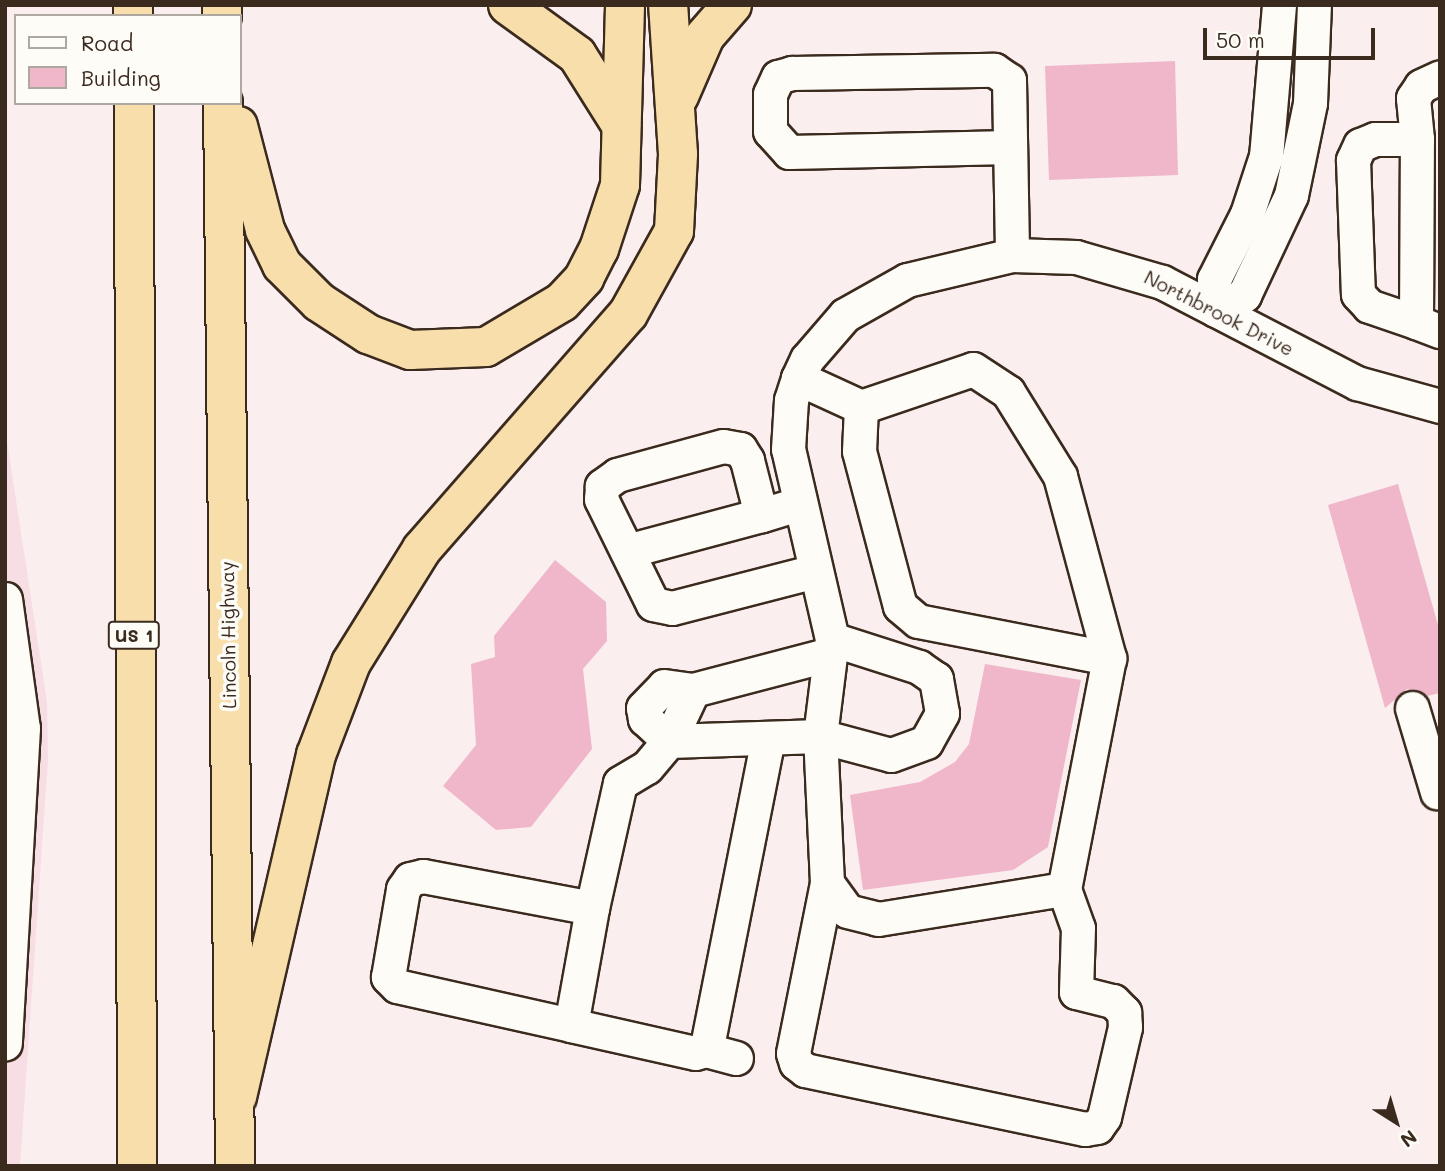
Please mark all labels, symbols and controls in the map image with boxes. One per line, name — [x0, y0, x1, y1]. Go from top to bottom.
legend — [14, 14, 242, 105]
scale bar — [1207, 14, 1378, 58]
text: 50 m — [1216, 26, 1265, 53]
text: Road — [81, 29, 133, 56]
text: Building — [81, 64, 161, 91]
street label: Northbrook Drive — [1141, 266, 1297, 360]
street label: Lincoln Highway — [215, 561, 241, 709]
road number: US 1 — [108, 620, 160, 650]
north arrow — [1361, 1087, 1431, 1157]
text: N — [1396, 1125, 1422, 1153]

